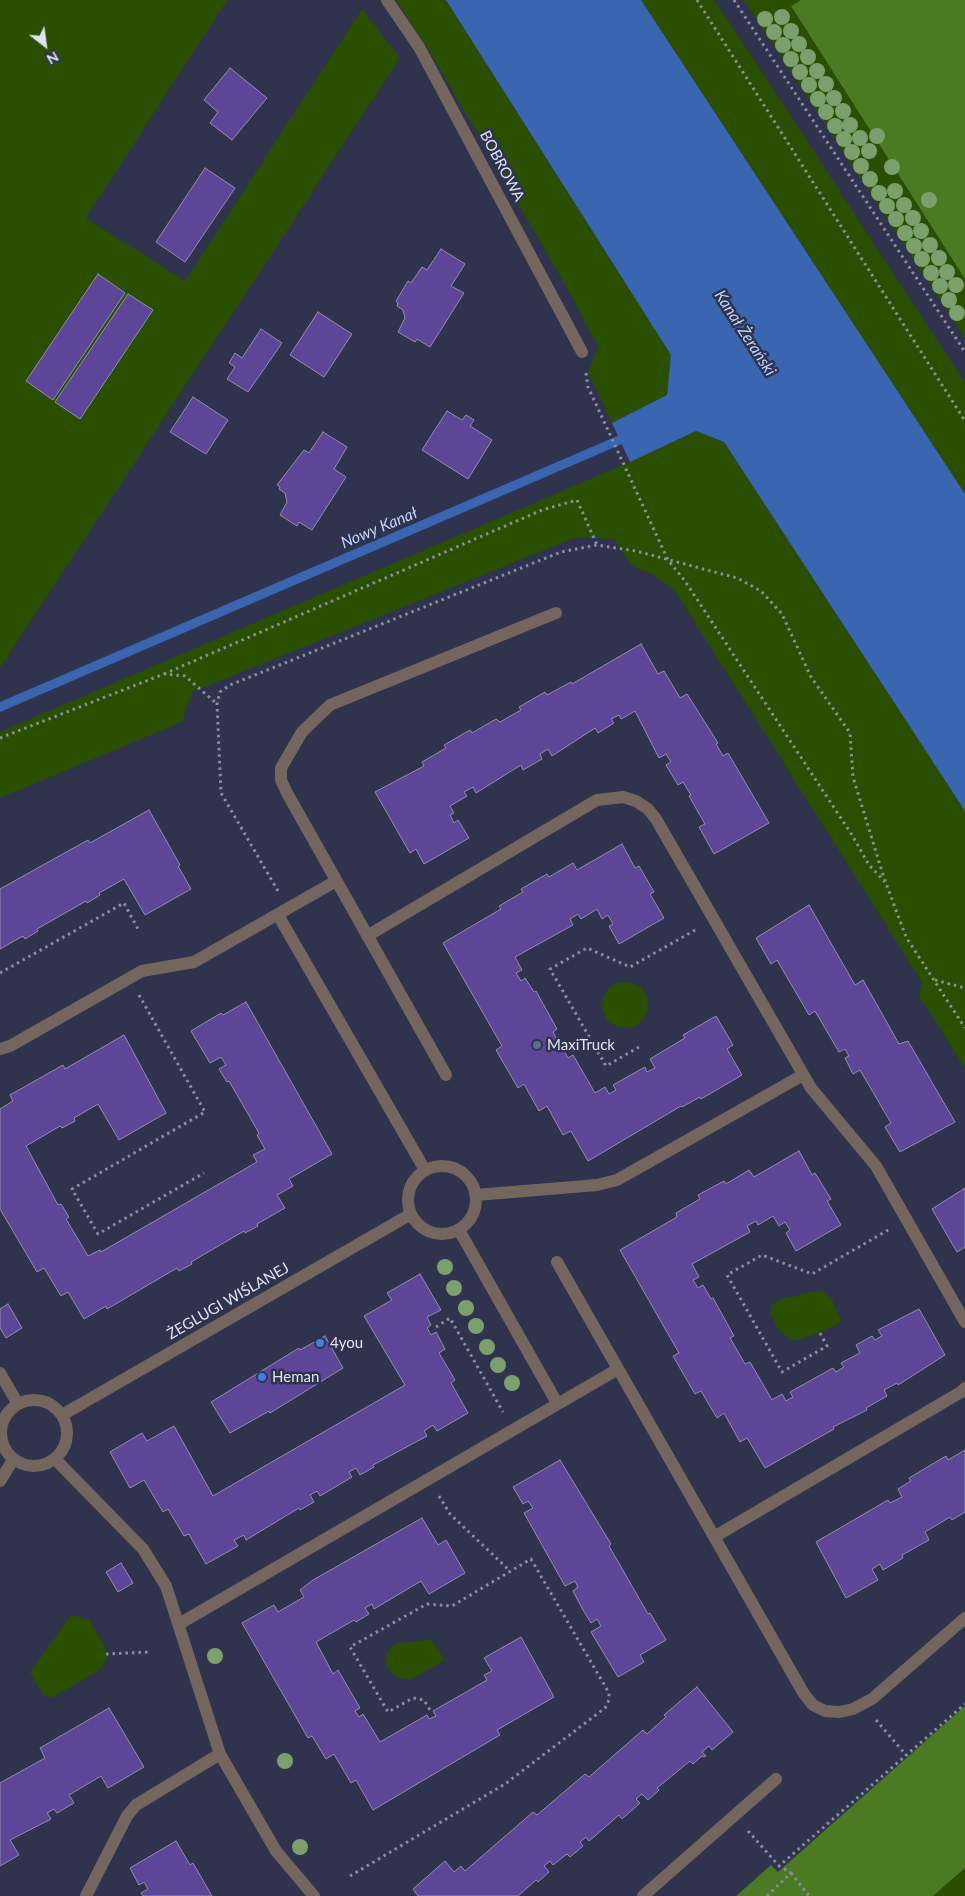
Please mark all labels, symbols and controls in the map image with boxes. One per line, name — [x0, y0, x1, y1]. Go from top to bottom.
north arrow — [20, 20, 70, 70]
text: N — [44, 48, 62, 68]
street label: BOBROWA — [476, 128, 528, 204]
water label: Kanał Żerański — [710, 287, 780, 379]
water label: Nowy Kanał — [338, 503, 420, 553]
place label: MaxiTruck — [547, 1036, 615, 1054]
marker: MaxiTruck — [531, 1039, 543, 1051]
street label: ŻEGLUGI WIŚLANEJ — [164, 1259, 292, 1343]
place label: 4you — [330, 1334, 363, 1352]
marker: 4you — [314, 1337, 326, 1349]
place label: Heman — [272, 1368, 319, 1386]
marker: Heman — [256, 1371, 268, 1383]

